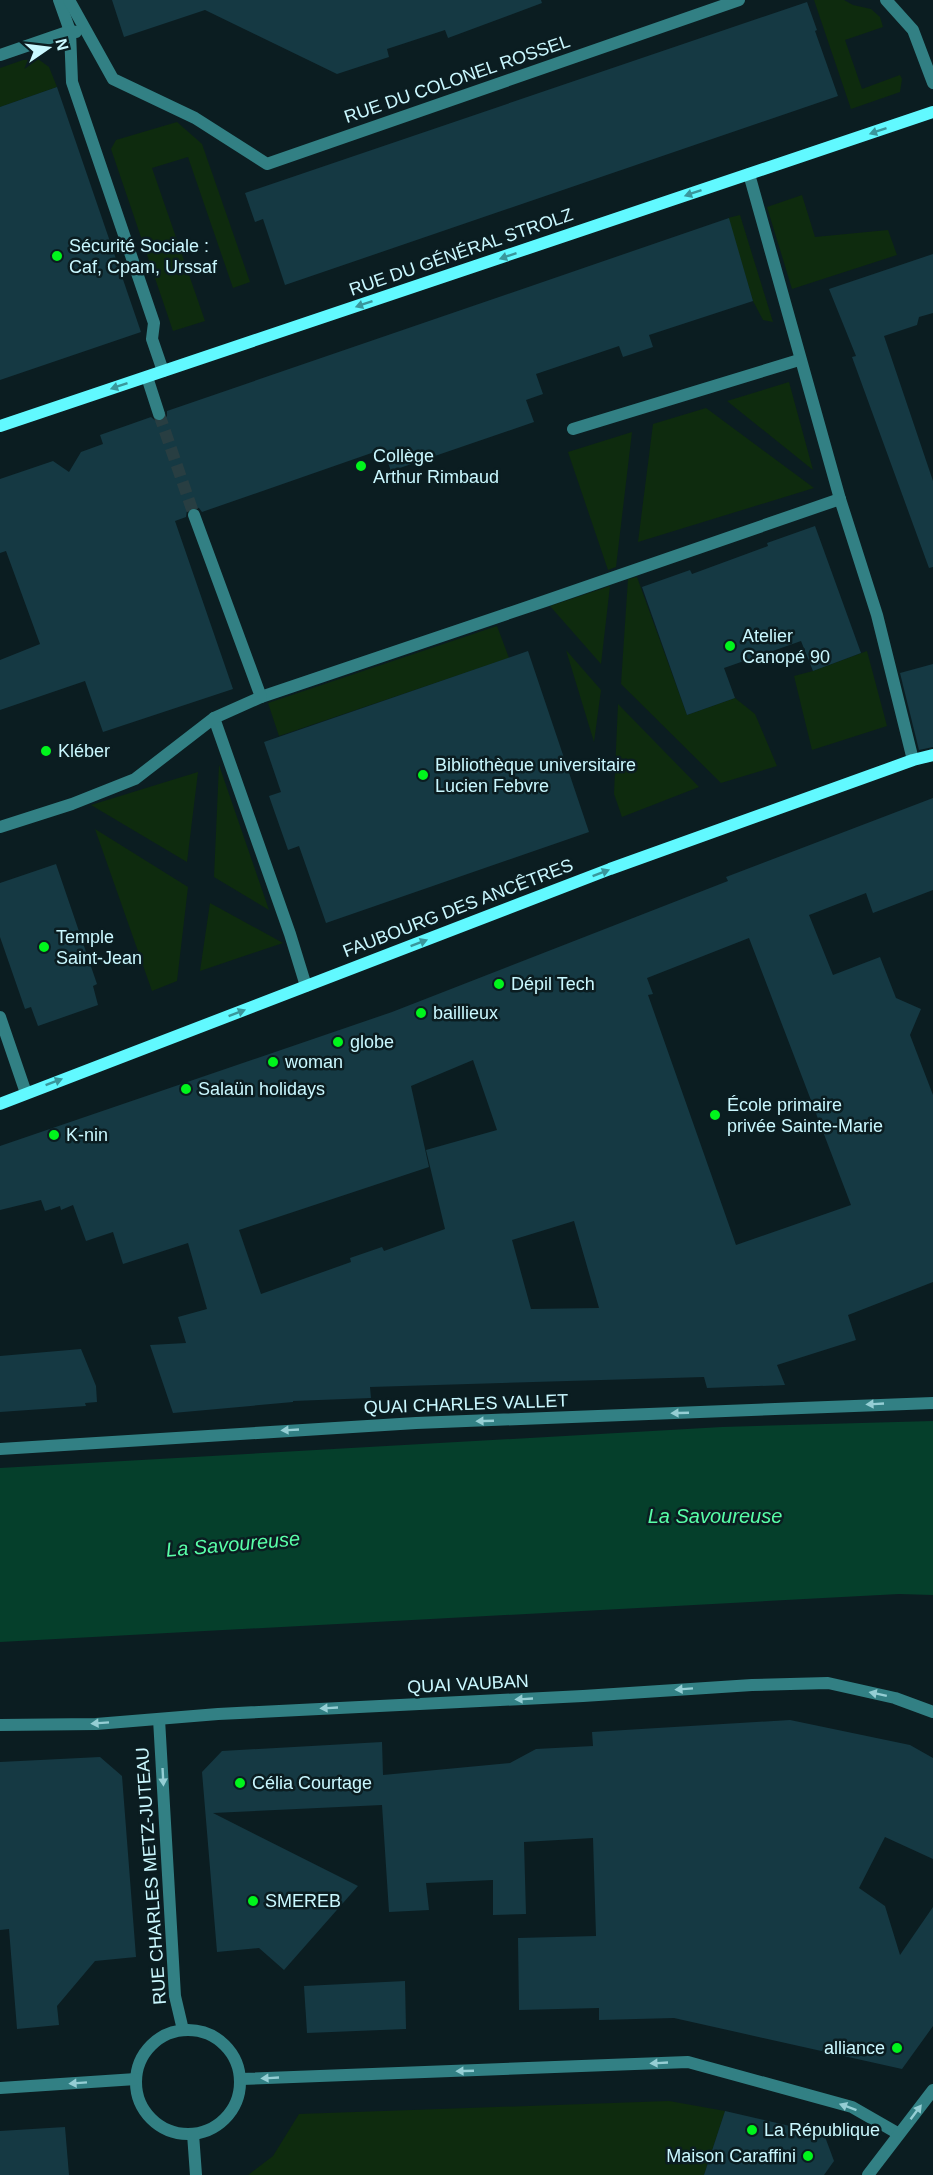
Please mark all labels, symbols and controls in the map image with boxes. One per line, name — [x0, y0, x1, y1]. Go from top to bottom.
north arrow — [18, 18, 78, 78]
street label: RUE DU COLONEL ROSSEL — [342, 31, 572, 127]
text: N — [52, 37, 72, 52]
one-way arrow — [869, 126, 887, 136]
one-way arrow — [684, 189, 702, 198]
street label: RUE DU GÉNÉRAL STROLZ — [346, 204, 576, 300]
place label: Sécurité Sociale : Caf, Cpam, Urssaf — [69, 236, 218, 277]
marker: Sécurité Sociale : Caf, Cpam, Urssaf — [50, 249, 64, 263]
one-way arrow — [499, 251, 517, 261]
one-way arrow — [355, 300, 373, 310]
one-way arrow — [110, 381, 128, 391]
place label: Collège Arthur Rimbaud — [373, 446, 499, 487]
marker: Collège Arthur Rimbaud — [354, 459, 368, 473]
place label: Atelier Canopé 90 — [742, 626, 830, 667]
marker: Atelier Canopé 90 — [723, 639, 737, 653]
place label: Kléber — [58, 741, 110, 761]
marker: Kléber — [39, 744, 53, 758]
place label: Bibliothèque universitaire Lucien Febvre — [435, 755, 636, 796]
marker: Bibliothèque universitaire Lucien Febvre — [416, 768, 430, 782]
street label: FAUBOURG DES ANCÊTRES — [340, 855, 576, 961]
one-way arrow — [592, 868, 610, 878]
place label: Temple Saint-Jean — [56, 927, 142, 968]
one-way arrow — [410, 937, 428, 947]
marker: Temple Saint-Jean — [37, 940, 51, 954]
place label: Dépil Tech — [511, 974, 595, 994]
marker: Dépil Tech — [492, 977, 506, 991]
place label: baillieux — [433, 1003, 498, 1023]
marker: baillieux — [414, 1006, 428, 1020]
one-way arrow — [228, 1008, 246, 1018]
place label: globe — [350, 1032, 394, 1052]
marker: globe — [331, 1035, 345, 1049]
place label: woman — [284, 1052, 343, 1072]
marker: woman — [266, 1055, 280, 1069]
one-way arrow — [46, 1077, 64, 1087]
place label: Salaün holidays — [198, 1079, 325, 1099]
marker: Salaün holidays — [179, 1082, 193, 1096]
place label: École primaire privée Sainte-Marie — [727, 1095, 883, 1136]
marker: École primaire privée Sainte-Marie — [708, 1108, 722, 1122]
place label: K-nin — [66, 1125, 108, 1145]
marker: K-nin — [47, 1128, 61, 1142]
street label: QUAI CHARLES VALLET — [363, 1390, 569, 1418]
one-way arrow — [865, 1400, 884, 1409]
one-way arrow — [670, 1409, 689, 1418]
one-way arrow — [475, 1416, 494, 1425]
one-way arrow — [281, 1426, 300, 1435]
water label: La Savoureuse — [648, 1505, 782, 1527]
water label: La Savoureuse — [165, 1527, 301, 1561]
street label: QUAI VAUBAN — [407, 1671, 529, 1697]
one-way arrow — [674, 1685, 693, 1694]
one-way arrow — [868, 1689, 887, 1698]
one-way arrow — [515, 1694, 534, 1703]
one-way arrow — [320, 1704, 339, 1713]
one-way arrow — [91, 1719, 110, 1728]
street label: RUE CHARLES METZ-JUTEAU — [132, 1747, 170, 2005]
one-way arrow — [158, 1768, 168, 1787]
place label: Célia Courtage — [252, 1773, 372, 1793]
marker: Célia Courtage — [233, 1776, 247, 1790]
place label: SMEREB — [265, 1891, 341, 1911]
marker: SMEREB — [246, 1894, 260, 1908]
place label: alliance — [824, 2038, 885, 2058]
marker: alliance — [890, 2041, 904, 2055]
one-way arrow — [650, 2058, 669, 2067]
one-way arrow — [455, 2067, 474, 2076]
one-way arrow — [260, 2074, 279, 2083]
one-way arrow — [68, 2079, 87, 2088]
one-way arrow — [839, 2101, 857, 2111]
one-way arrow — [910, 2104, 922, 2120]
place label: La République — [764, 2120, 880, 2140]
marker: La République — [745, 2123, 759, 2137]
place label: Maison Caraffini — [666, 2146, 796, 2166]
marker: Maison Caraffini — [801, 2149, 815, 2163]

